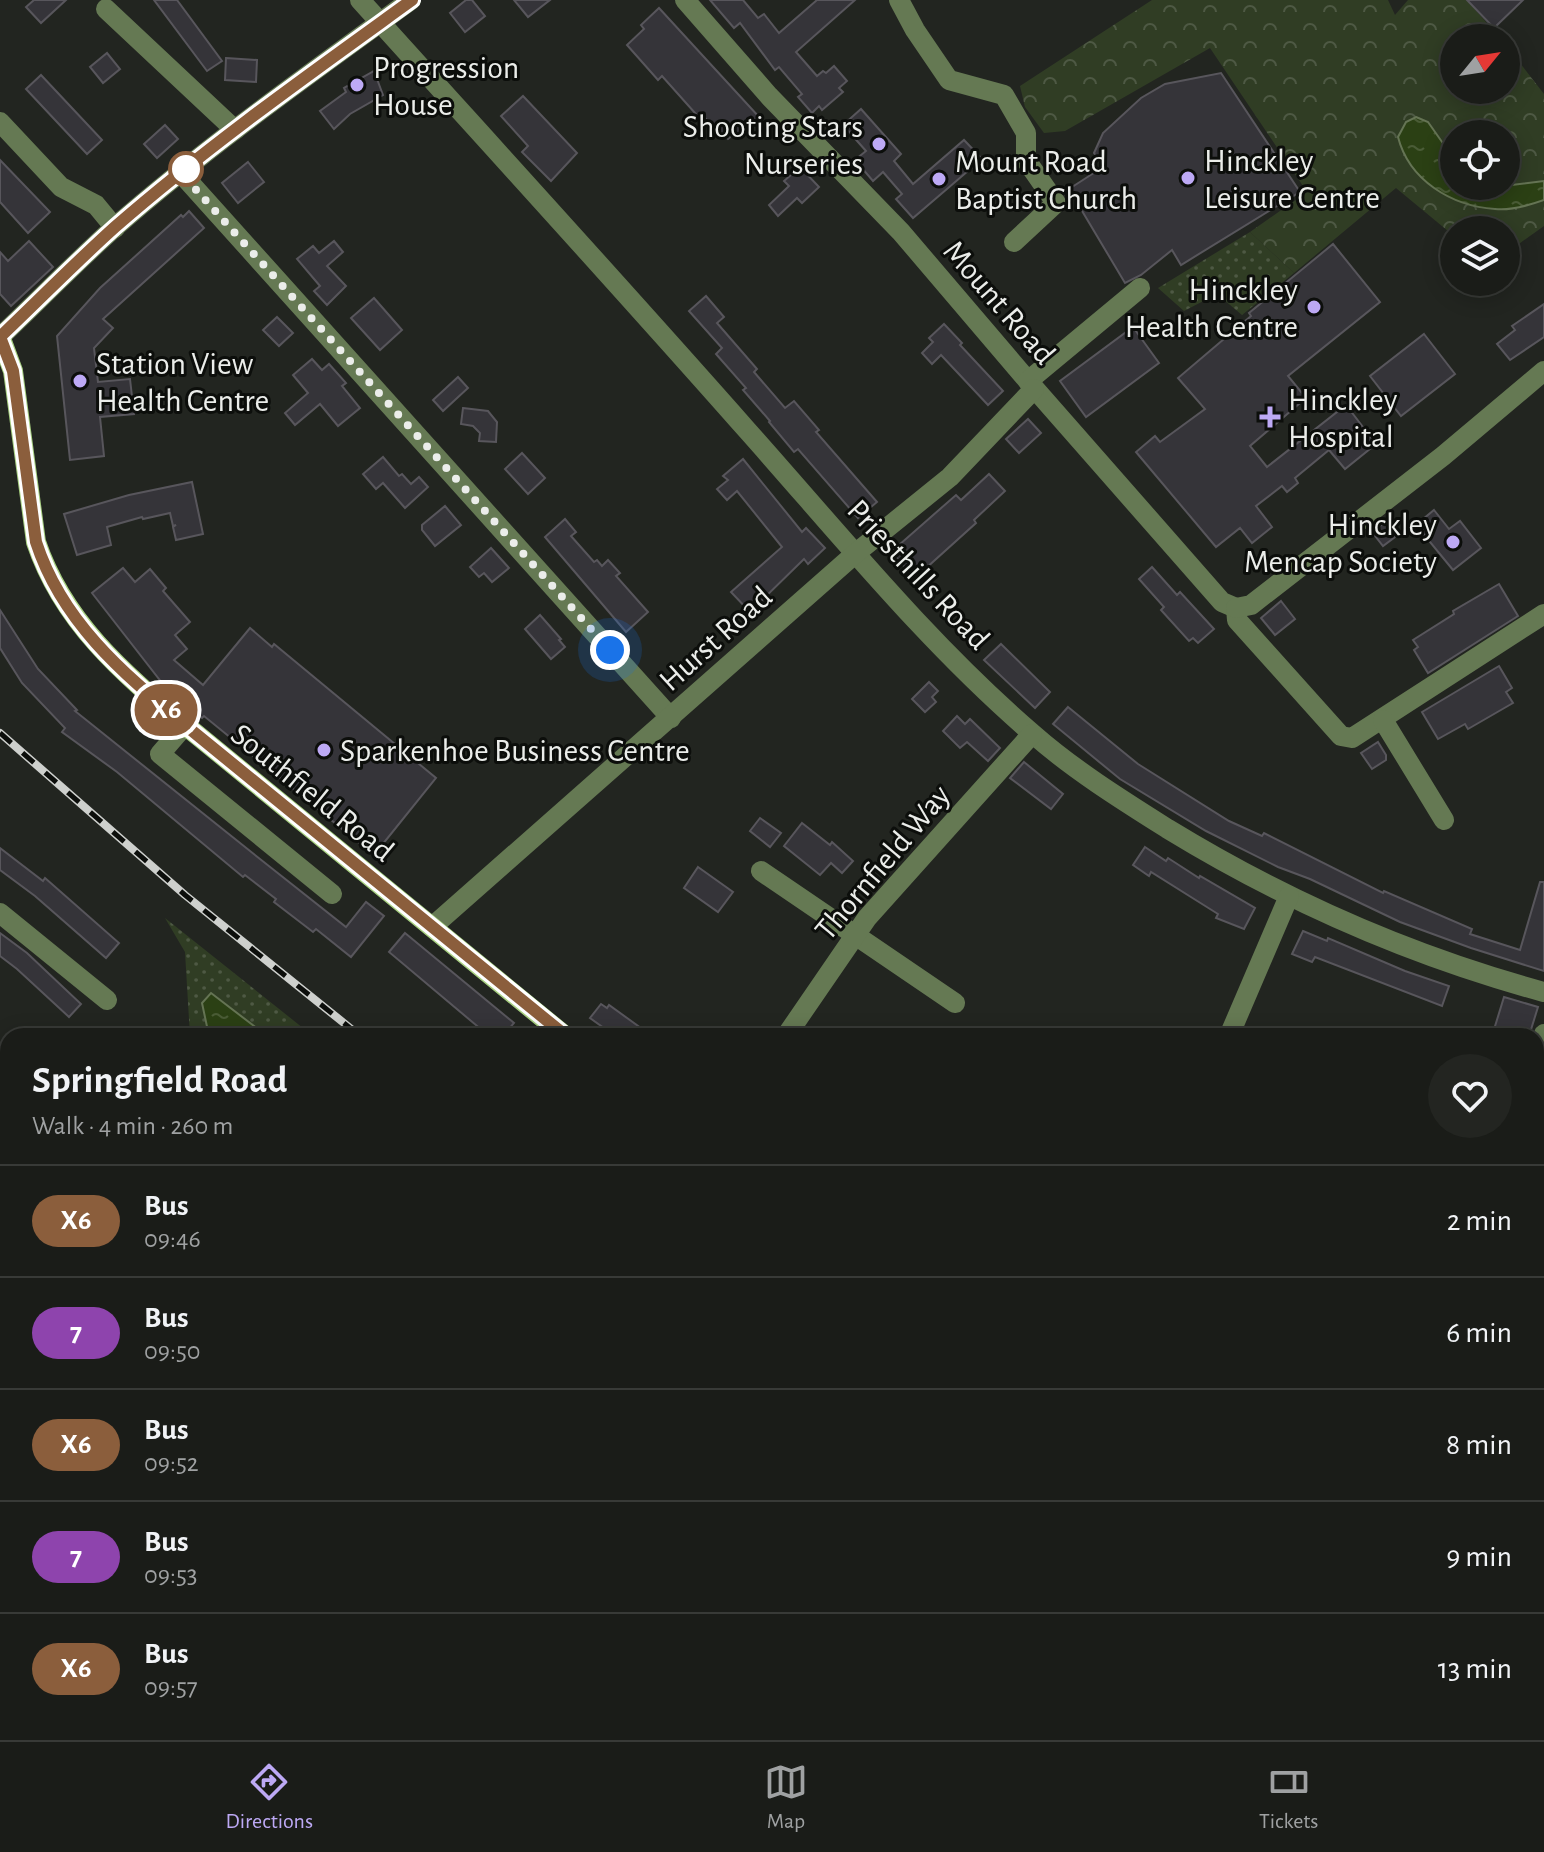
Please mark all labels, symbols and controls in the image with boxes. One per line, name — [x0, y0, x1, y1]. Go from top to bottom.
north arrow — [1440, 24, 1520, 104]
map controls — [1440, 24, 1520, 296]
place label: Progression House — [373, 52, 519, 121]
marker: Progression House — [348, 76, 366, 94]
place label: Shooting Stars Nurseries — [683, 111, 863, 180]
button: locate — [1440, 120, 1520, 200]
marker: Shooting Stars Nurseries — [870, 135, 888, 153]
place label: Hinckley Leisure Centre — [1204, 145, 1380, 214]
place label: Mount Road Baptist Church — [955, 146, 1137, 215]
unlabelled marker — [169, 152, 203, 186]
marker: Hinckley Leisure Centre — [1179, 169, 1197, 187]
marker: Mount Road Baptist Church — [930, 170, 948, 188]
button: layers — [1440, 216, 1520, 296]
street label: Mount Road — [937, 235, 1061, 370]
place label: Hinckley Health Centre — [1125, 274, 1298, 343]
marker: Hinckley Health Centre — [1305, 298, 1323, 316]
place label: Station View Health Centre — [96, 348, 269, 417]
marker: Station View Health Centre — [71, 372, 89, 390]
place label: Hinckley Hospital — [1288, 384, 1398, 453]
marker: Hinckley Hospital — [1259, 406, 1281, 428]
street label: Priesthills Road — [841, 494, 995, 656]
place label: Hinckley Mencap Society — [1244, 509, 1437, 578]
marker: Hinckley Mencap Society — [1444, 533, 1462, 551]
street label: Hurst Road — [653, 580, 778, 697]
your location — [590, 630, 630, 670]
line badge: X6 — [130, 684, 202, 736]
text: X6 — [151, 696, 181, 724]
street label: Southfield Road — [225, 718, 400, 868]
place label: Sparkenhoe Business Centre — [340, 735, 690, 767]
marker: Sparkenhoe Business Centre — [315, 741, 333, 759]
street label: Thornfield Way — [809, 779, 957, 946]
button: heart — [1428, 1054, 1512, 1138]
text: Springfield Road — [32, 1062, 287, 1100]
text: Walk · 4 min · 260 m — [32, 1113, 233, 1139]
text: Bus — [144, 1191, 189, 1221]
text: 2 min — [1447, 1206, 1512, 1236]
text: X6 — [61, 1207, 91, 1235]
text: 09:46 — [144, 1226, 201, 1252]
text: Bus — [144, 1303, 189, 1333]
text: 6 min — [1446, 1318, 1512, 1348]
text: 7 — [70, 1319, 82, 1347]
text: 09:50 — [144, 1338, 201, 1364]
text: Bus — [144, 1415, 189, 1445]
text: 8 min — [1446, 1430, 1512, 1460]
text: X6 — [61, 1431, 91, 1459]
text: 09:52 — [144, 1450, 199, 1476]
text: Bus — [144, 1527, 189, 1557]
text: 9 min — [1446, 1542, 1512, 1572]
text: 7 — [70, 1543, 82, 1571]
text: 09:53 — [144, 1562, 197, 1588]
text: Bus — [144, 1639, 189, 1669]
text: 13 min — [1438, 1654, 1512, 1684]
text: X6 — [61, 1655, 91, 1683]
text: 09:57 — [144, 1674, 198, 1700]
tab: Directions — [225, 1760, 313, 1834]
tab: Map — [764, 1760, 808, 1834]
tab: Tickets — [1259, 1760, 1319, 1834]

